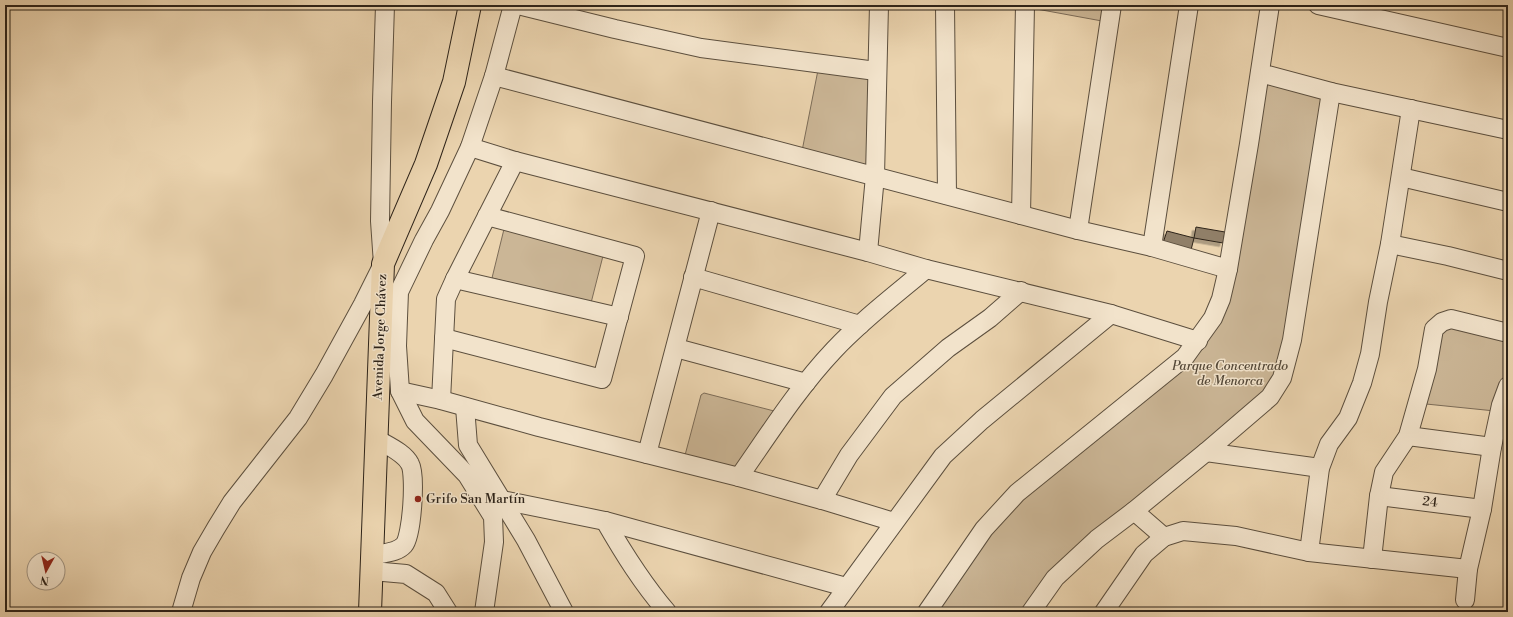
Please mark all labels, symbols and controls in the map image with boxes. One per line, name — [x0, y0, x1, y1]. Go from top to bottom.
street label: Avenida Jorge Chávez — [370, 274, 390, 401]
park label: Parque Concentrado de Menorca — [1171, 358, 1288, 389]
place label: Grifo San Martín — [426, 491, 526, 507]
street label: 24 — [1421, 493, 1439, 511]
marker: Grifo San Martín — [413, 494, 423, 504]
north arrow — [26, 551, 66, 591]
text: N — [39, 572, 50, 587]

